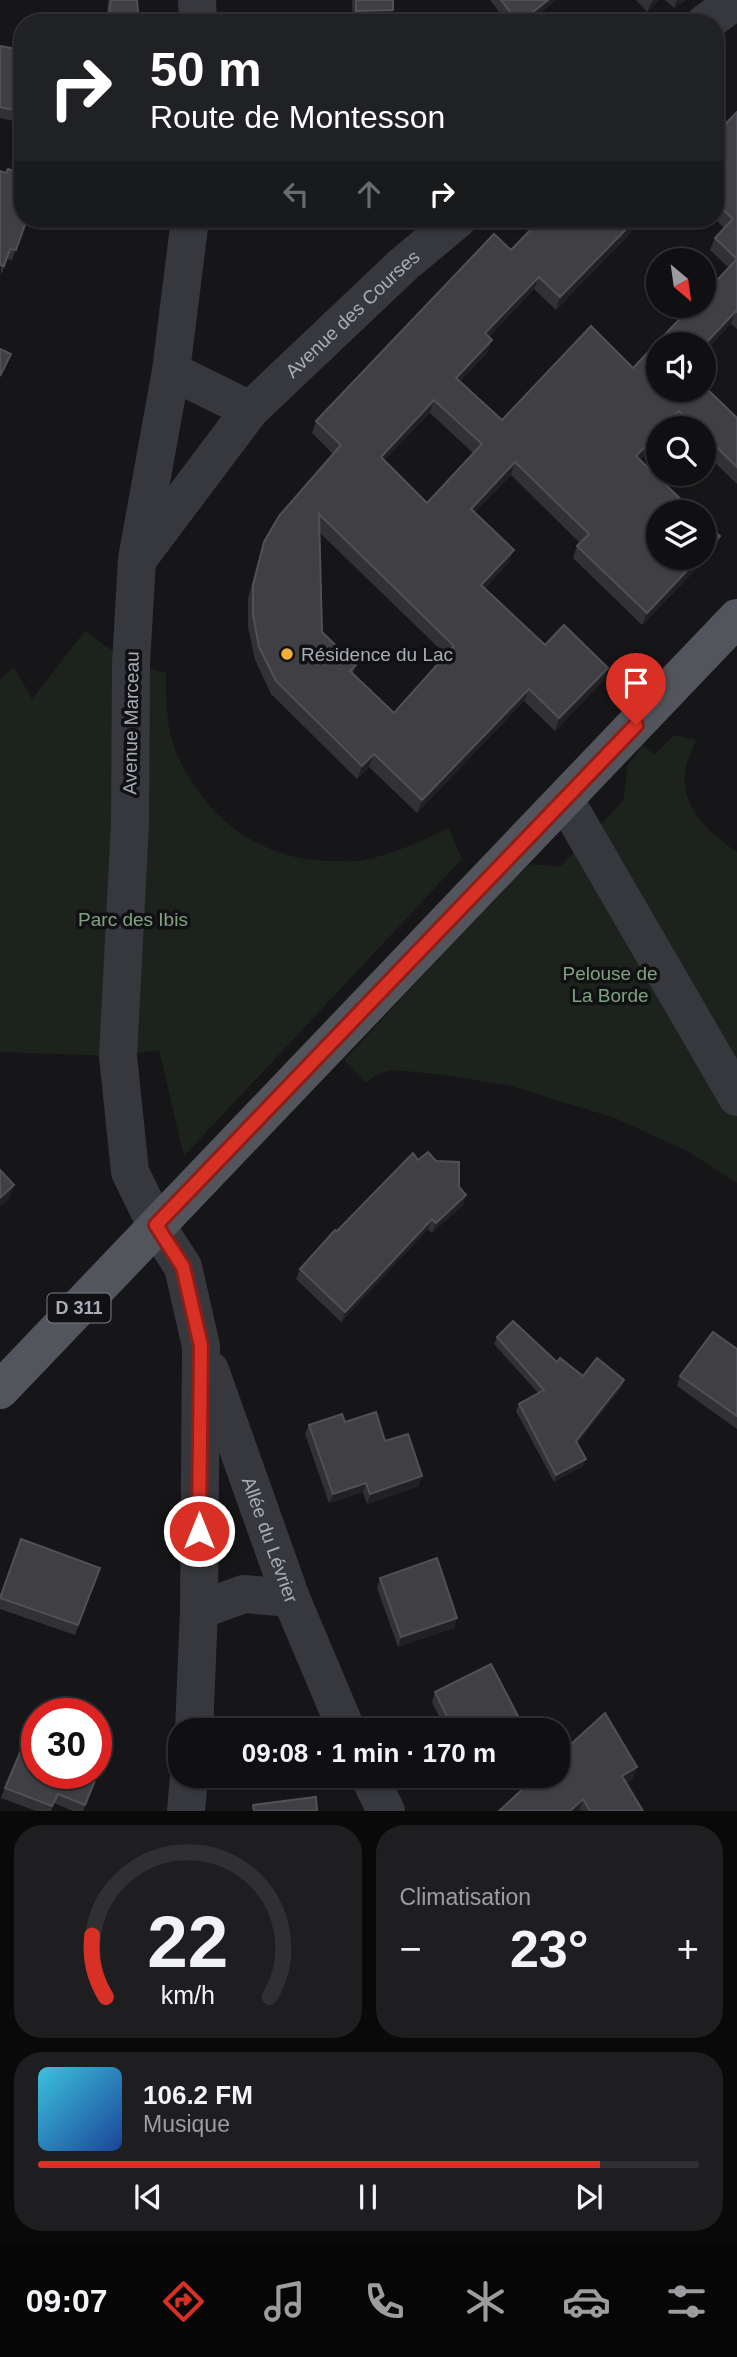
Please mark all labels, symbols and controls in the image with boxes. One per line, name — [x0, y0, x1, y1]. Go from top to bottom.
icon: right — [35, 42, 126, 133]
text: 50 m — [150, 42, 262, 96]
text: Route de Montesson — [150, 99, 445, 135]
icon: left — [277, 175, 315, 213]
icon: ahead — [350, 175, 388, 213]
icon: right — [423, 175, 461, 213]
street label: Avenue des Courses — [281, 245, 423, 381]
north arrow — [646, 248, 716, 318]
map controls — [646, 248, 716, 570]
button: sound — [646, 332, 716, 402]
button: search — [646, 416, 716, 486]
button: layers — [646, 500, 716, 570]
place label: Résidence du Lac — [301, 644, 453, 665]
marker: Résidence du Lac — [279, 646, 295, 662]
street label: Avenue Marceau — [119, 651, 143, 795]
pin — [606, 653, 666, 725]
icon: arrive — [617, 664, 655, 702]
park label: Parc des Ibis — [78, 909, 188, 930]
park label: Pelouse de La Borde — [562, 963, 658, 1006]
road number: D 311 — [48, 1294, 110, 1322]
street label: Allée du Lévrier — [238, 1474, 303, 1606]
position arrow — [162, 1494, 236, 1568]
speed limit sign: 30 — [21, 1698, 112, 1789]
text: 09:08 · 1 min · 170 m — [242, 1738, 496, 1768]
text: Climatisation — [400, 1884, 531, 1910]
text: 22 — [147, 1902, 228, 1983]
text: 23° — [510, 1920, 589, 1978]
text: − — [400, 1928, 422, 1970]
text: + — [677, 1928, 699, 1970]
text: km/h — [161, 1981, 215, 2009]
text: 106.2 FM — [143, 2080, 253, 2110]
text: Musique — [143, 2111, 230, 2137]
icon: previous — [129, 2178, 167, 2216]
icon: pause — [349, 2178, 387, 2216]
icon: next — [570, 2178, 608, 2216]
icon: directions — [159, 2277, 208, 2326]
icon: music — [260, 2277, 309, 2326]
icon: phone — [360, 2277, 409, 2326]
icon: climate — [461, 2277, 510, 2326]
icon: car — [562, 2277, 611, 2326]
icon: filters — [662, 2277, 711, 2326]
text: 09:07 — [26, 2283, 108, 2319]

